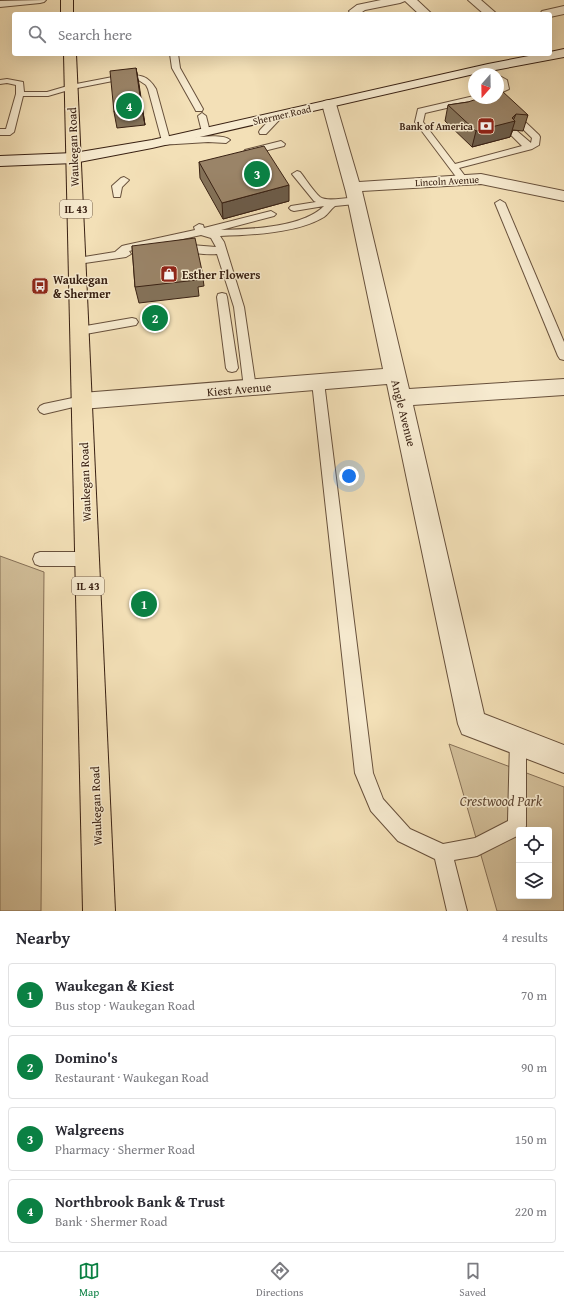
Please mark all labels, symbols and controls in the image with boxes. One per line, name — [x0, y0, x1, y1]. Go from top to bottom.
search box — [12, 12, 552, 56]
icon: search — [26, 23, 48, 45]
text: Search here — [58, 24, 132, 45]
north arrow — [468, 68, 504, 104]
pin: 4 — [116, 91, 142, 121]
street label: Shermer Road — [251, 101, 313, 129]
street label: Waukegan Road — [63, 106, 83, 187]
bank icon: Bank of America — [476, 116, 496, 136]
place label: Bank of America — [400, 119, 474, 134]
pin: 3 — [244, 159, 270, 189]
street label: Lincoln Avenue — [415, 172, 480, 190]
road number: IL 43 — [60, 200, 92, 218]
shop icon: Esther Flowers — [159, 264, 179, 284]
place label: Esther Flowers — [182, 266, 260, 283]
place label: Waukegan & Shermer — [53, 271, 111, 302]
bus stop icon: Waukegan & Shermer — [30, 276, 50, 296]
pin: 2 — [142, 303, 168, 333]
street label: Kiest Avenue — [206, 378, 272, 400]
street label: Angle Avenue — [387, 378, 421, 449]
street label: Waukegan Road — [75, 441, 95, 522]
your location — [339, 466, 359, 486]
road number: IL 43 — [72, 577, 104, 595]
pin: 1 — [131, 589, 157, 619]
street label: Waukegan Road — [86, 765, 106, 846]
park label: Crestwood Park — [460, 791, 543, 811]
map controls — [516, 827, 552, 899]
button: locate — [516, 827, 552, 863]
button: layers — [516, 863, 552, 899]
text: Nearby — [16, 925, 70, 950]
text: 4 results — [502, 928, 548, 947]
text: Waukegan & Kiest — [55, 975, 174, 996]
text: 1 — [27, 986, 33, 1005]
text: 70 m — [521, 986, 547, 1005]
text: Bus stop · Waukegan Road — [55, 996, 195, 1015]
text: Domino's — [55, 1047, 118, 1068]
text: 2 — [27, 1058, 33, 1077]
text: 90 m — [521, 1058, 547, 1077]
text: Restaurant · Waukegan Road — [55, 1068, 209, 1087]
text: Walgreens — [55, 1119, 124, 1140]
text: 3 — [27, 1130, 33, 1149]
text: 150 m — [515, 1130, 547, 1149]
text: Pharmacy · Shermer Road — [55, 1140, 195, 1159]
text: Northbrook Bank & Trust — [55, 1191, 225, 1212]
text: 4 — [27, 1202, 33, 1221]
text: 220 m — [515, 1202, 547, 1221]
text: Bank · Shermer Road — [55, 1212, 168, 1231]
tab: Map — [78, 1260, 100, 1300]
tab: Directions — [256, 1260, 303, 1300]
tab: Saved — [459, 1260, 486, 1300]

